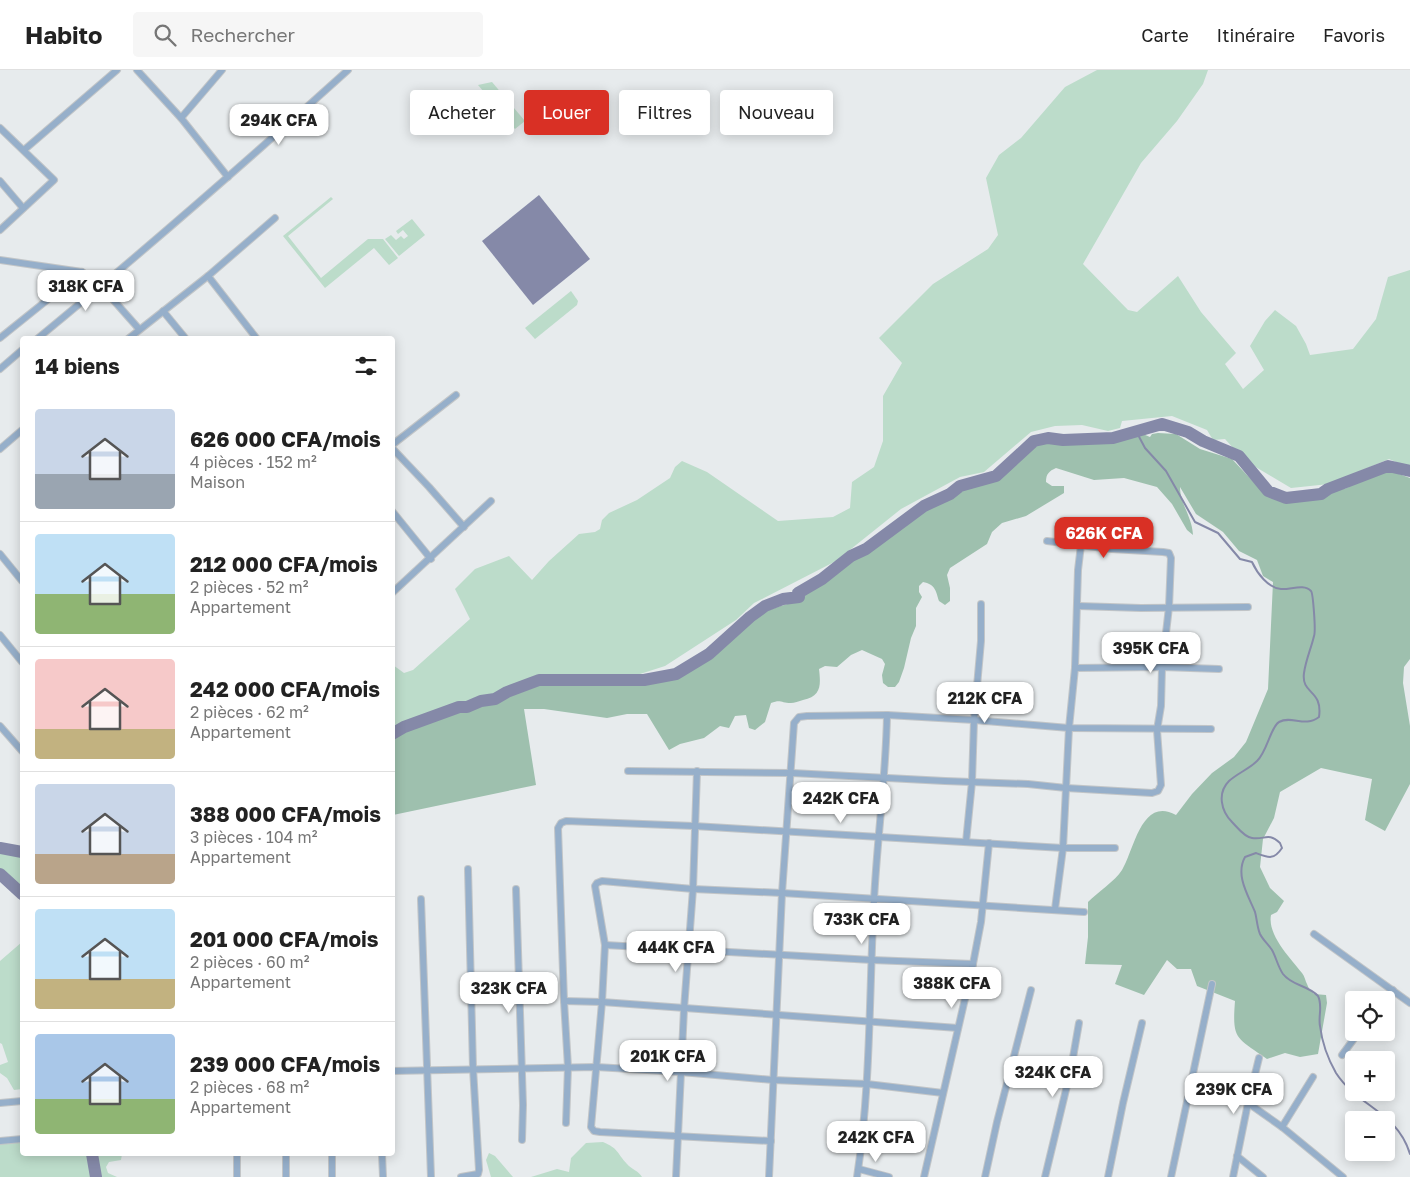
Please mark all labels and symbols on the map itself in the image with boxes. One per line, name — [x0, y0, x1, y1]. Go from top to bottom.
pin: 294K CFA — [227, 104, 331, 146]
pin: 318K CFA — [34, 270, 138, 312]
pin: 626K CFA — [1052, 516, 1156, 559]
pin: 395K CFA — [1099, 632, 1203, 674]
pin: 212K CFA — [933, 682, 1037, 724]
pin: 242K CFA — [789, 782, 893, 824]
pin: 733K CFA — [810, 902, 914, 945]
pin: 444K CFA — [624, 930, 728, 973]
pin: 388K CFA — [900, 966, 1004, 1009]
pin: 323K CFA — [457, 972, 561, 1014]
pin: 201K CFA — [616, 1040, 720, 1082]
pin: 324K CFA — [1001, 1056, 1105, 1098]
pin: 239K CFA — [1182, 1072, 1286, 1115]
pin: 242K CFA — [824, 1120, 928, 1163]

